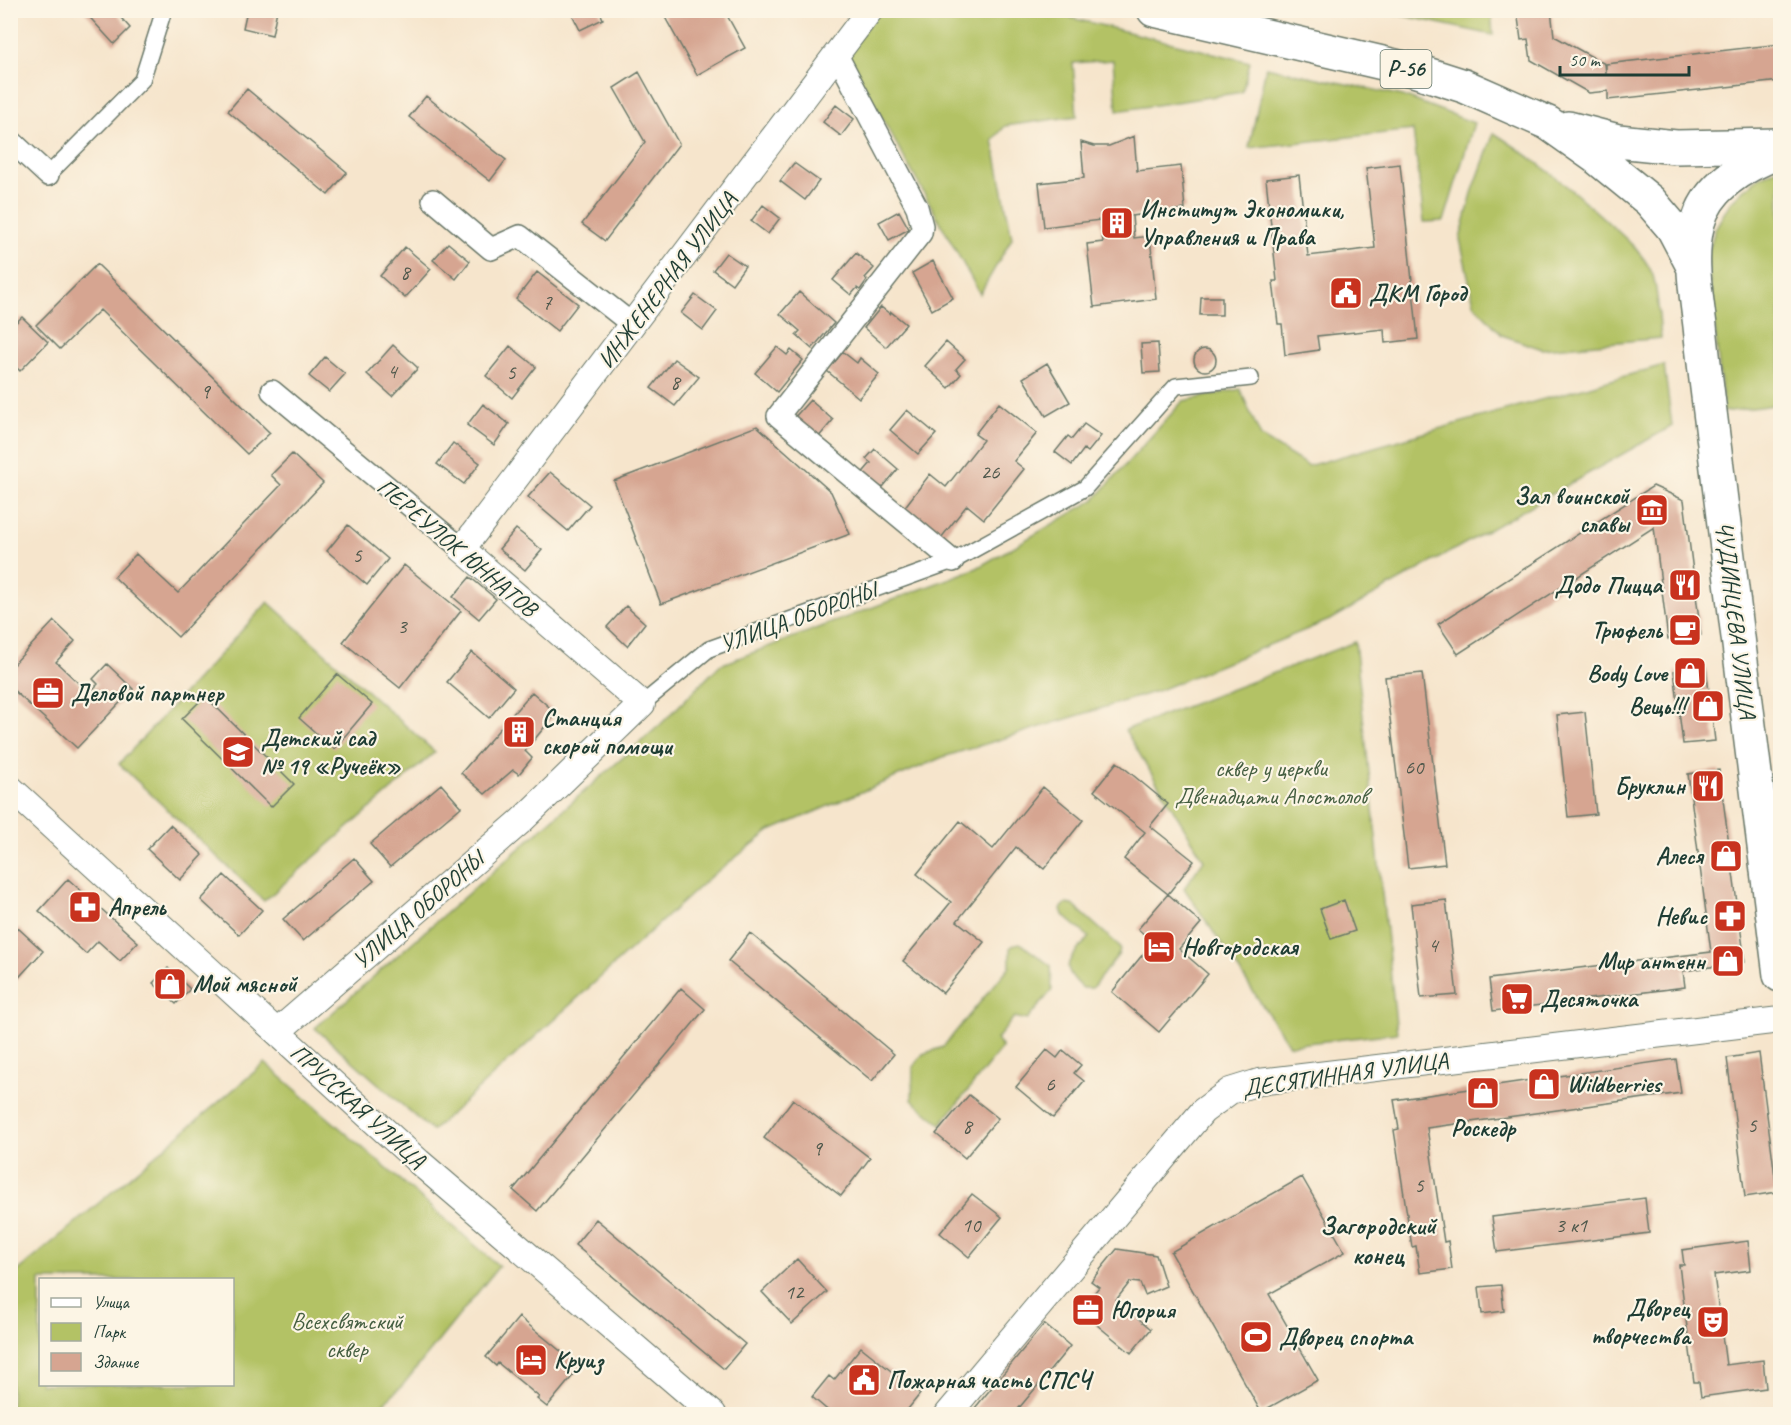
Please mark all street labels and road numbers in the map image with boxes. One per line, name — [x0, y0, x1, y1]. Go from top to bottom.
road number: Р-56 — [1380, 50, 1432, 88]
street label: ИНЖЕНЕРНАЯ УЛИЦА — [591, 185, 744, 374]
street label: ПЕРЕУЛОК ЮННАТОВ — [371, 471, 545, 624]
street label: ЧУДИНЦЕВА УЛИЦА — [1709, 520, 1763, 721]
street label: УЛИЦА ОБОРОНЫ — [716, 573, 884, 659]
street label: УЛИЦА ОБОРОНЫ — [346, 842, 493, 975]
street label: ПРУССКАЯ УЛИЦА — [284, 1037, 433, 1175]
street label: ДЕСЯТИННАЯ УЛИЦА — [1240, 1045, 1451, 1103]

